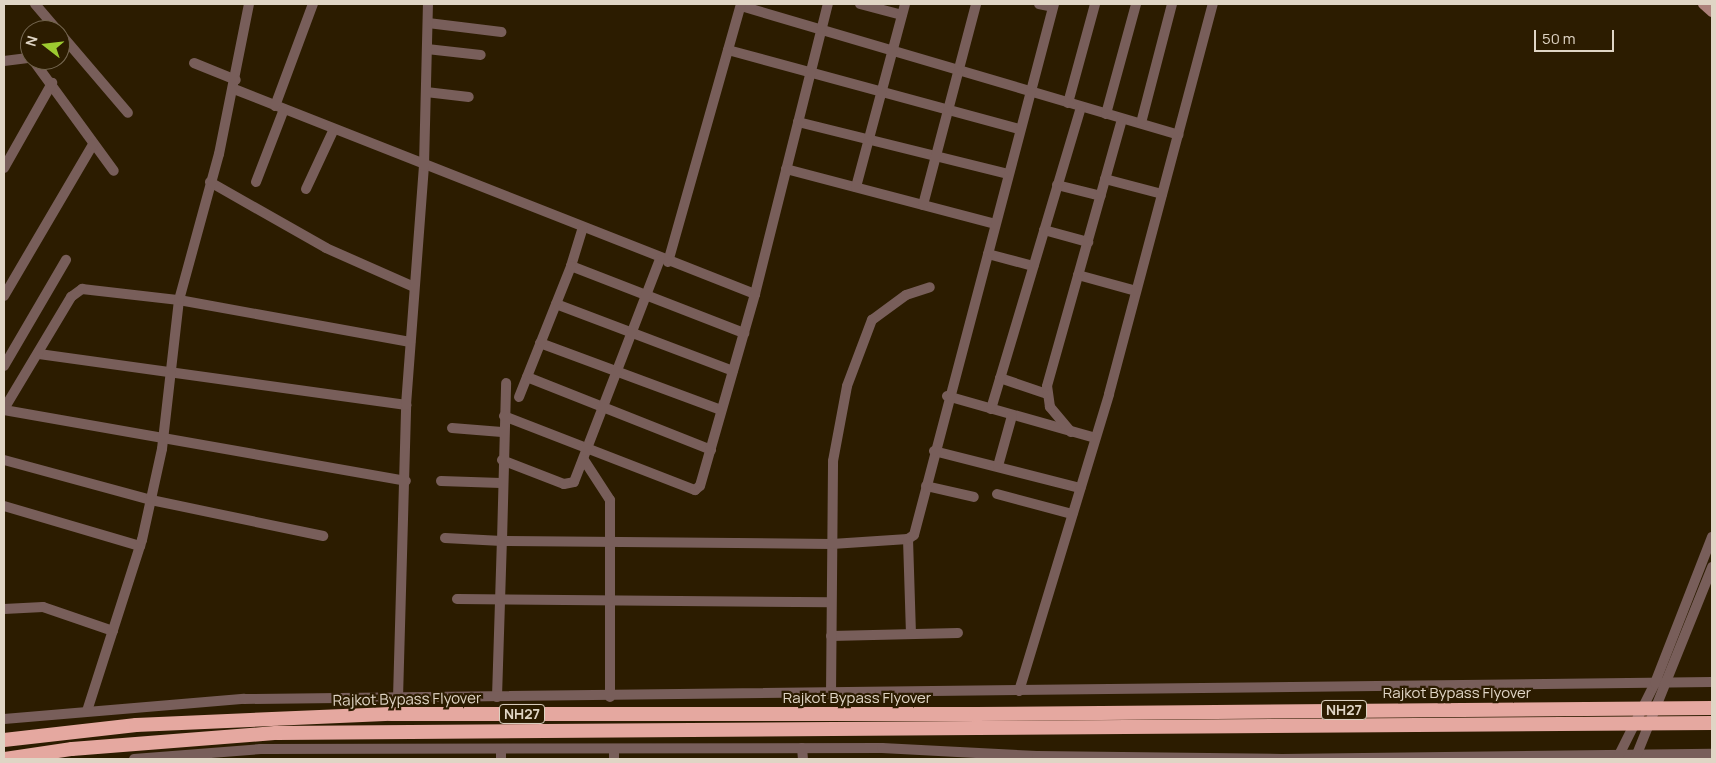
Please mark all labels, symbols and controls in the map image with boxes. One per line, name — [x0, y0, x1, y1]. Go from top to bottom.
north arrow — [20, 20, 70, 70]
scale bar — [1536, 20, 1616, 52]
text: 50 m — [1542, 28, 1576, 49]
text: N — [21, 34, 42, 48]
street label: Rajkot Bypass Flyover — [1383, 684, 1531, 702]
street label: Rajkot Bypass Flyover — [333, 689, 481, 709]
street label: Rajkot Bypass Flyover — [783, 689, 931, 707]
road number: NH27 — [1320, 698, 1368, 722]
road number: NH27 — [498, 702, 546, 726]

